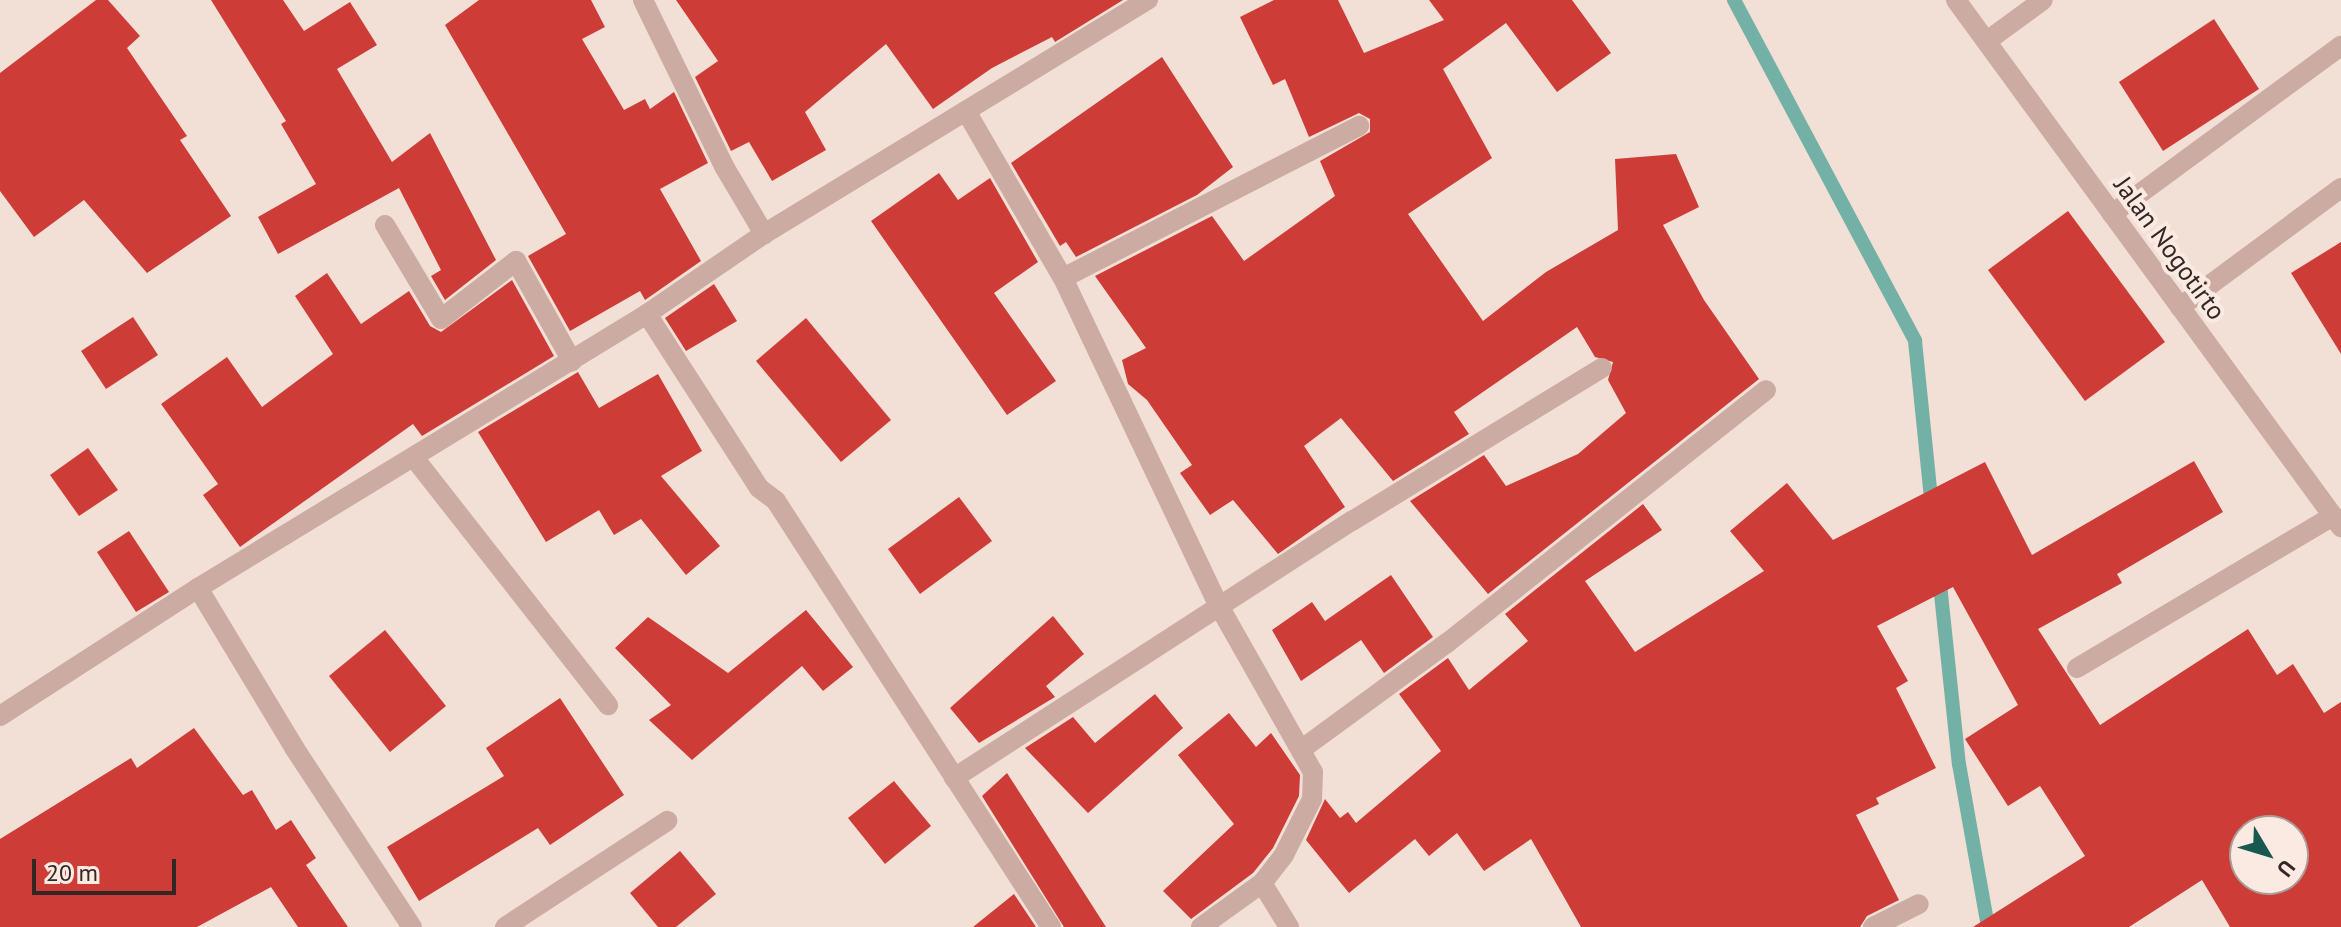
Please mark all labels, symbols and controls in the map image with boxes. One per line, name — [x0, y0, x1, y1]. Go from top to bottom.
street label: Jalan Nogotirto — [2108, 170, 2232, 326]
north arrow — [2229, 815, 2309, 895]
scale bar — [36, 843, 180, 893]
text: U — [2271, 854, 2302, 883]
text: 20 m — [46, 857, 98, 888]

